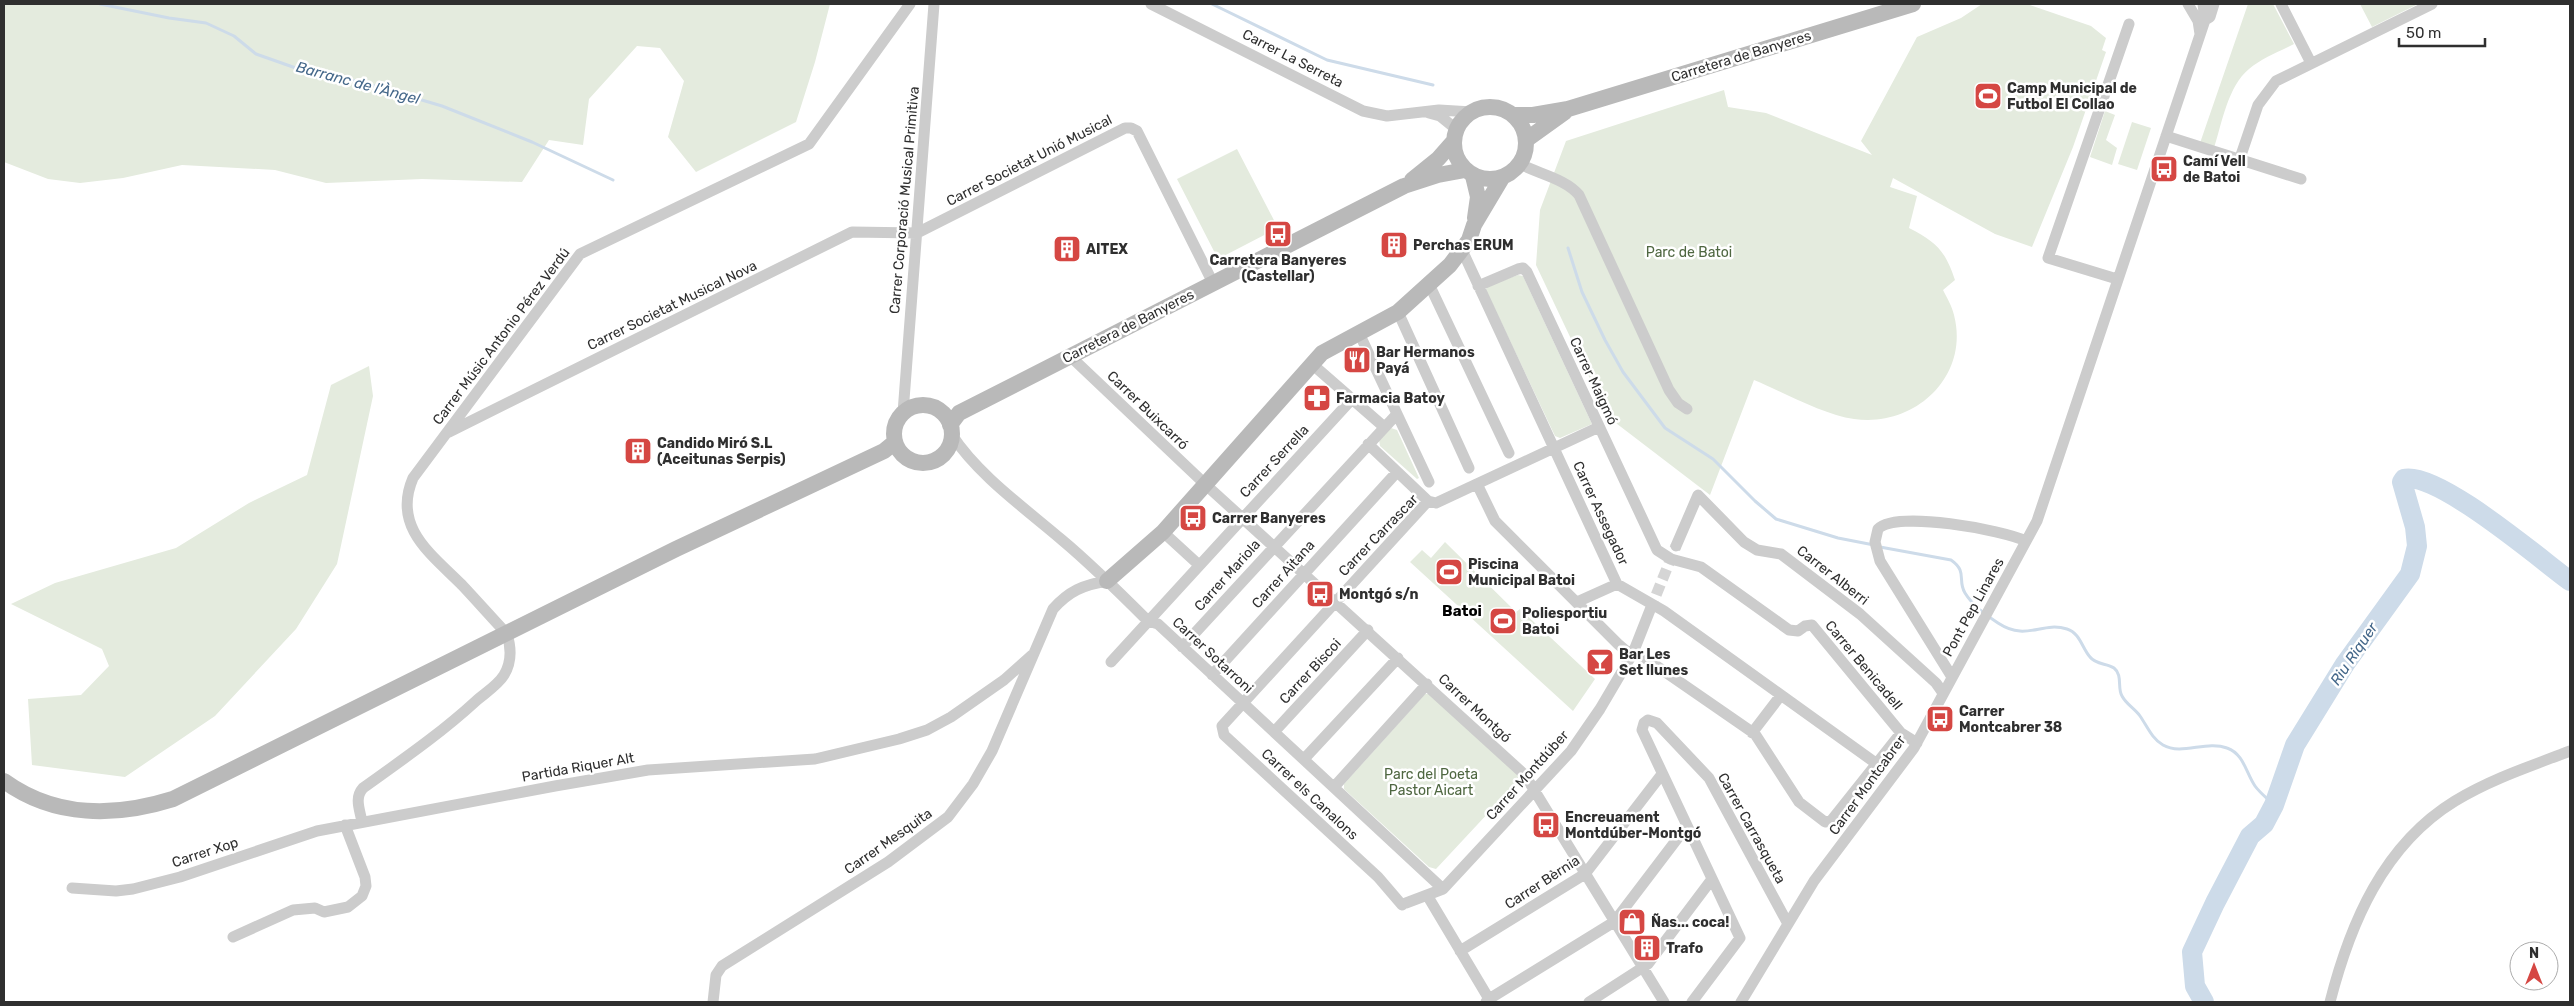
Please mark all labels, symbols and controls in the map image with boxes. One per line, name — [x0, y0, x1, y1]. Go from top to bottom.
scale bar — [2399, 15, 2485, 47]
text: 50 m — [2406, 24, 2441, 42]
street label: Carrer La Serreta — [1239, 26, 1346, 91]
street label: Carretera de Banyeres — [1669, 27, 1813, 86]
water label: Barranc de l'Àngel — [294, 58, 422, 108]
place label: Camp Municipal de Futbol El Collao — [2007, 80, 2137, 113]
sports icon: Camp Municipal de Futbol El Collao — [1973, 81, 2003, 111]
street label: Carrer Corporació Musical Primitiva — [886, 86, 923, 315]
street label: Carrer Societat Unió Musical — [944, 111, 1115, 210]
place label: Camí Vell de Batoi — [2183, 153, 2246, 186]
bus stop icon: Camí Vell de Batoi — [2149, 154, 2179, 184]
bus stop icon: Carretera Banyeres (Castellar) — [1263, 219, 1293, 249]
building icon: Perchas ERUM — [1379, 230, 1409, 260]
building icon: AITEX — [1052, 234, 1082, 264]
place label: Perchas ERUM — [1413, 237, 1514, 254]
place label: AITEX — [1086, 241, 1128, 258]
street label: Carrer Músic Antonio Pérez Verdú — [429, 244, 574, 428]
park label: Parc de Batoi — [1646, 244, 1732, 261]
place label: Carretera Banyeres (Castellar) — [1210, 252, 1347, 285]
street label: Carrer Societat Musical Nova — [585, 257, 760, 354]
street label: Carretera de Banyeres — [1060, 286, 1197, 367]
street label: Carrer Maigmó — [1566, 335, 1621, 428]
place label: Bar Hermanos Payá — [1376, 344, 1475, 377]
restaurant icon: Bar Hermanos Payá — [1342, 345, 1372, 375]
street label: Carrer Buixcarró — [1103, 367, 1192, 453]
pharmacy icon: Farmacia Batoy — [1302, 383, 1332, 413]
place label: Farmacia Batoy — [1336, 390, 1445, 407]
street label: Carrer Serrella — [1236, 421, 1312, 501]
place label: Candido Miró S.L (Aceitunas Serpis) — [657, 435, 786, 468]
building icon: Candido Miró S.L (Aceitunas Serpis) — [623, 436, 653, 466]
street label: Carrer Assegador — [1569, 459, 1632, 569]
street label: Carrer Carrascar — [1335, 490, 1422, 580]
bus stop icon: Carrer Banyeres — [1178, 503, 1208, 533]
place label: Carrer Banyeres — [1212, 510, 1326, 527]
street label: Carrer Mariola — [1191, 536, 1264, 615]
street label: Carrer Aitana — [1248, 537, 1318, 612]
street label: Carrer Alberri — [1793, 542, 1872, 609]
street label: Pont Pep Linares — [1939, 555, 2008, 660]
place label: Piscina Municipal Batoi — [1468, 556, 1575, 589]
sports icon: Piscina Municipal Batoi — [1434, 557, 1464, 587]
bus stop icon: Montgó s/n — [1305, 579, 1335, 609]
place label: Montgó s/n — [1339, 586, 1419, 603]
district label: Batoi — [1442, 602, 1482, 620]
place label: Poliesportiu Batoi — [1522, 605, 1607, 638]
sports icon: Poliesportiu Batoi — [1488, 606, 1518, 636]
street label: Carrer Sotarroni — [1169, 614, 1257, 697]
street label: Carrer Benicadell — [1821, 617, 1906, 713]
water label: Riu Riquer — [2326, 618, 2382, 689]
street label: Carrer Biscoi — [1276, 635, 1345, 707]
place label: Bar Les Set llunes — [1619, 646, 1688, 679]
bar icon: Bar Les Set llunes — [1585, 647, 1615, 677]
street label: Carrer Montgó — [1435, 670, 1515, 746]
place label: Carrer Montcabrer 38 — [1959, 703, 2062, 736]
bus stop icon: Carrer Montcabrer 38 — [1925, 704, 1955, 734]
street label: Carrer Montdúber — [1483, 726, 1573, 824]
street label: Carrer Montcabrer — [1826, 732, 1910, 838]
street label: Carrer els Canalons — [1258, 745, 1362, 844]
street label: Partida Riquer Alt — [521, 749, 636, 786]
park label: Parc del Poeta Pastor Aicart — [1384, 766, 1478, 799]
street label: Carrer Carrasqueta — [1714, 770, 1789, 887]
street label: Carrer Mesquita — [841, 805, 935, 878]
place label: Encreuament Montdúber-Montgó — [1565, 809, 1701, 842]
bus stop icon: Encreuament Montdúber-Montgó — [1531, 810, 1561, 840]
street label: Carrer Xop — [170, 834, 240, 871]
street label: Carrer Bèrnia — [1502, 852, 1583, 913]
shop icon: Ñas... coca! — [1617, 907, 1647, 937]
place label: Ñas... coca! — [1651, 913, 1729, 931]
building icon: Trafo — [1632, 933, 1662, 963]
place label: Trafo — [1666, 940, 1703, 957]
north arrow — [2509, 941, 2559, 991]
text: N — [2529, 945, 2539, 962]

